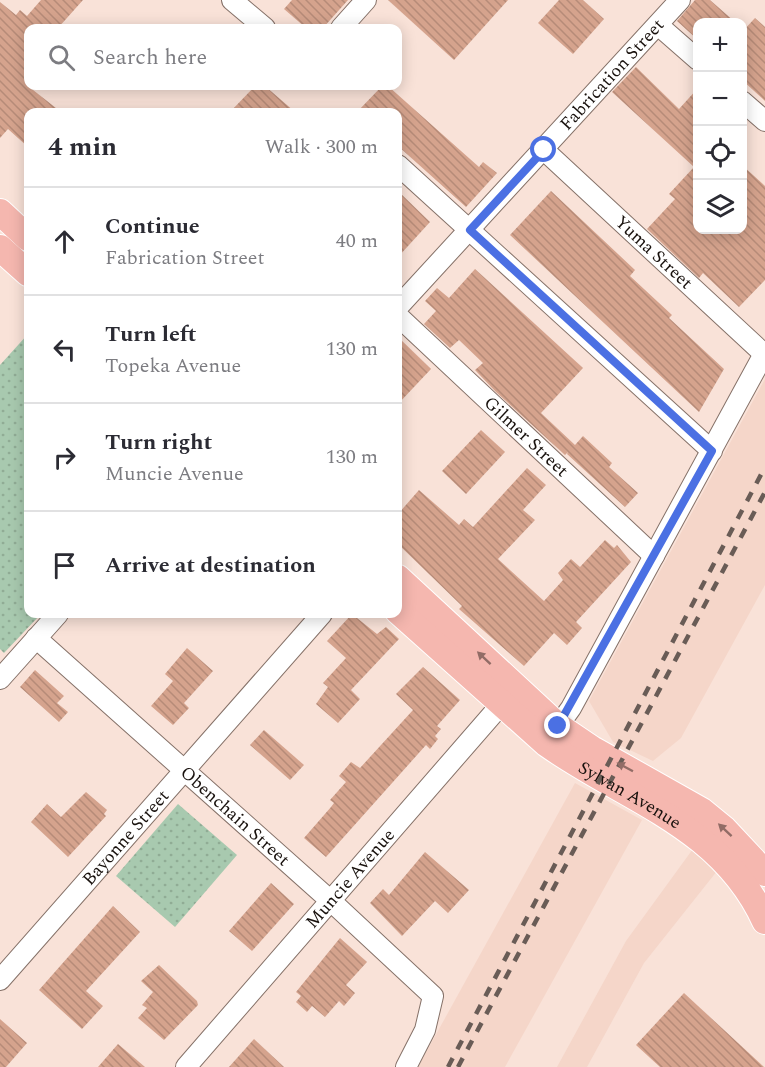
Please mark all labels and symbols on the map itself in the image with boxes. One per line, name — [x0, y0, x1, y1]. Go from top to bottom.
street label: Fabrication Street — [553, 12, 670, 136]
route start — [530, 136, 556, 162]
street label: Yuma Street — [609, 209, 699, 295]
street label: Gilmer Street — [478, 390, 575, 483]
one-way arrow — [477, 652, 491, 666]
route end — [544, 712, 570, 738]
street label: Sylvan Avenue — [573, 754, 687, 836]
street label: Obenchain Street — [174, 759, 296, 872]
one-way arrow — [616, 762, 633, 772]
street label: Bayonne Street — [76, 783, 175, 891]
street label: Muncie Avenue — [299, 822, 401, 934]
one-way arrow — [718, 824, 733, 837]

